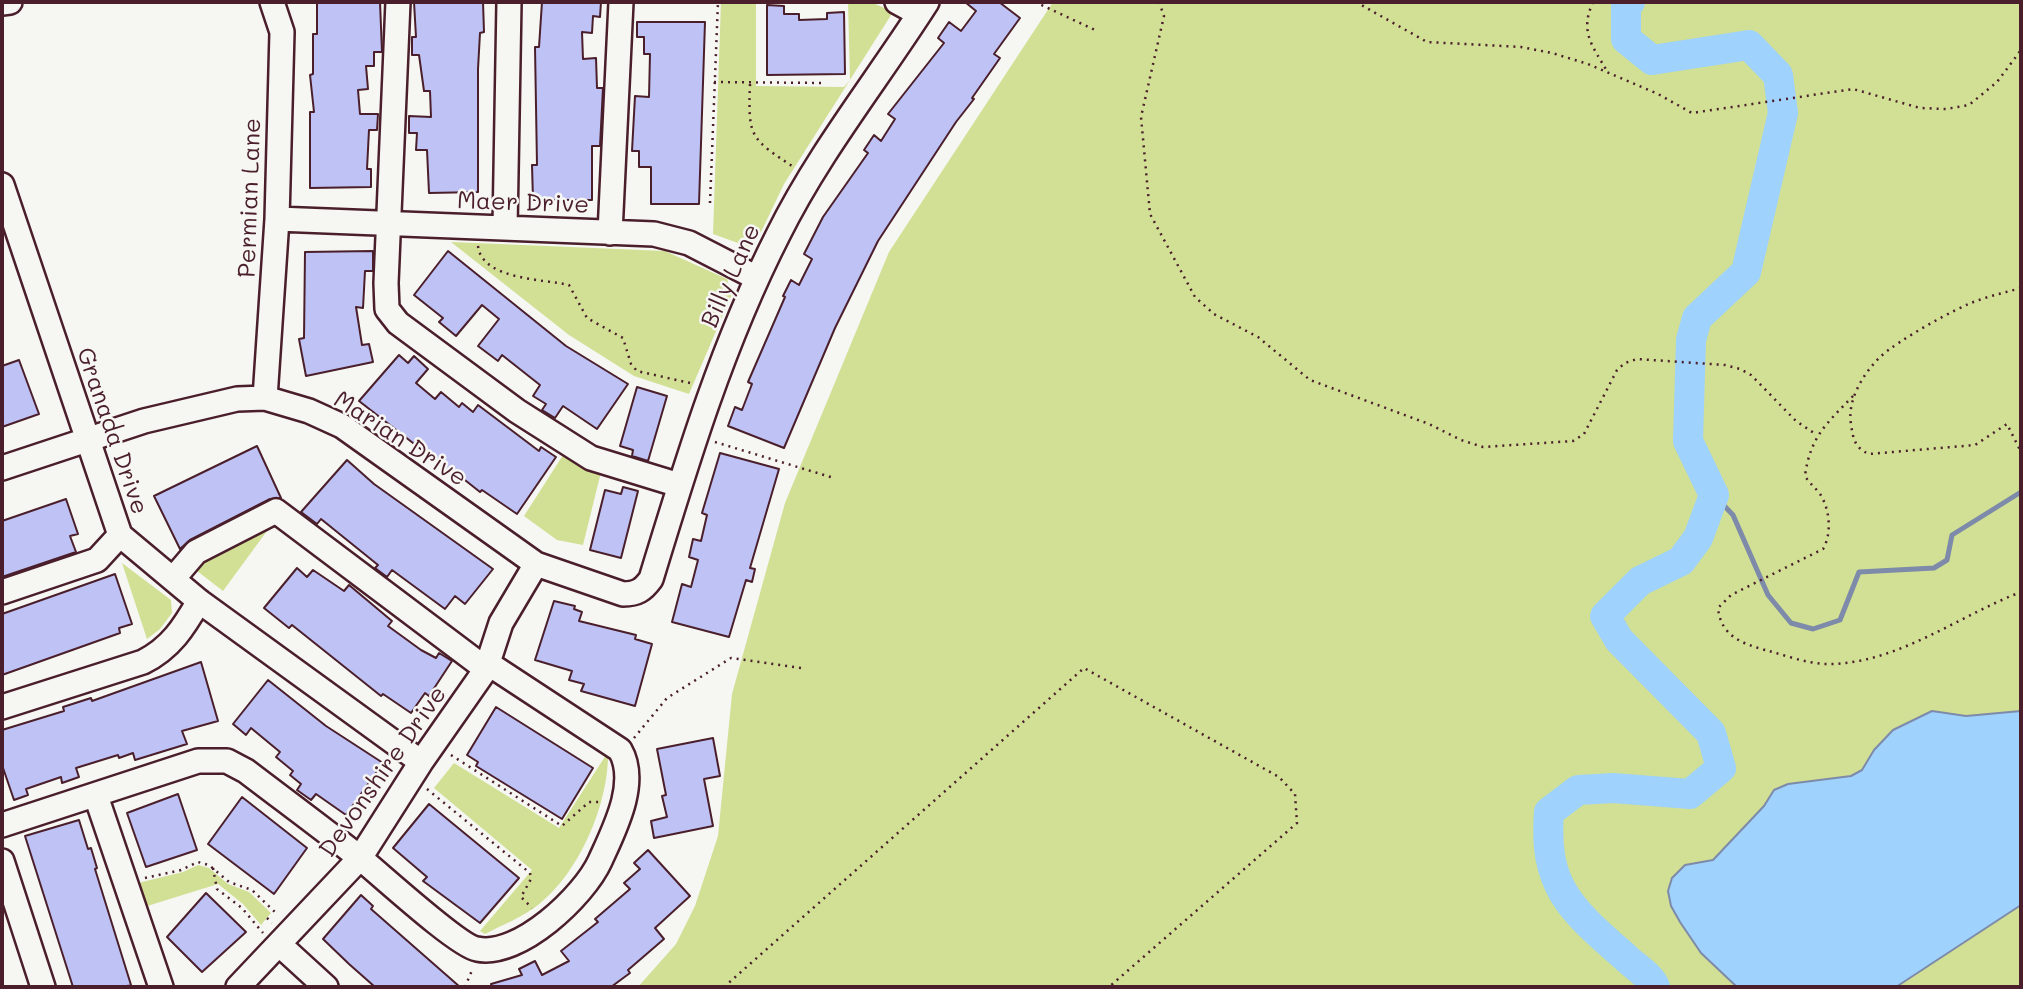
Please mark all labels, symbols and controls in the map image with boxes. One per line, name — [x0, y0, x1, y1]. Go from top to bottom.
street label: Permian Lane — [233, 118, 267, 278]
street label: Maer Drive — [456, 186, 590, 220]
street label: Billy Lane — [695, 220, 767, 332]
street label: Granada Drive — [70, 344, 154, 518]
street label: Marian Drive — [328, 385, 472, 493]
street label: Devonshire Drive — [313, 681, 453, 863]

